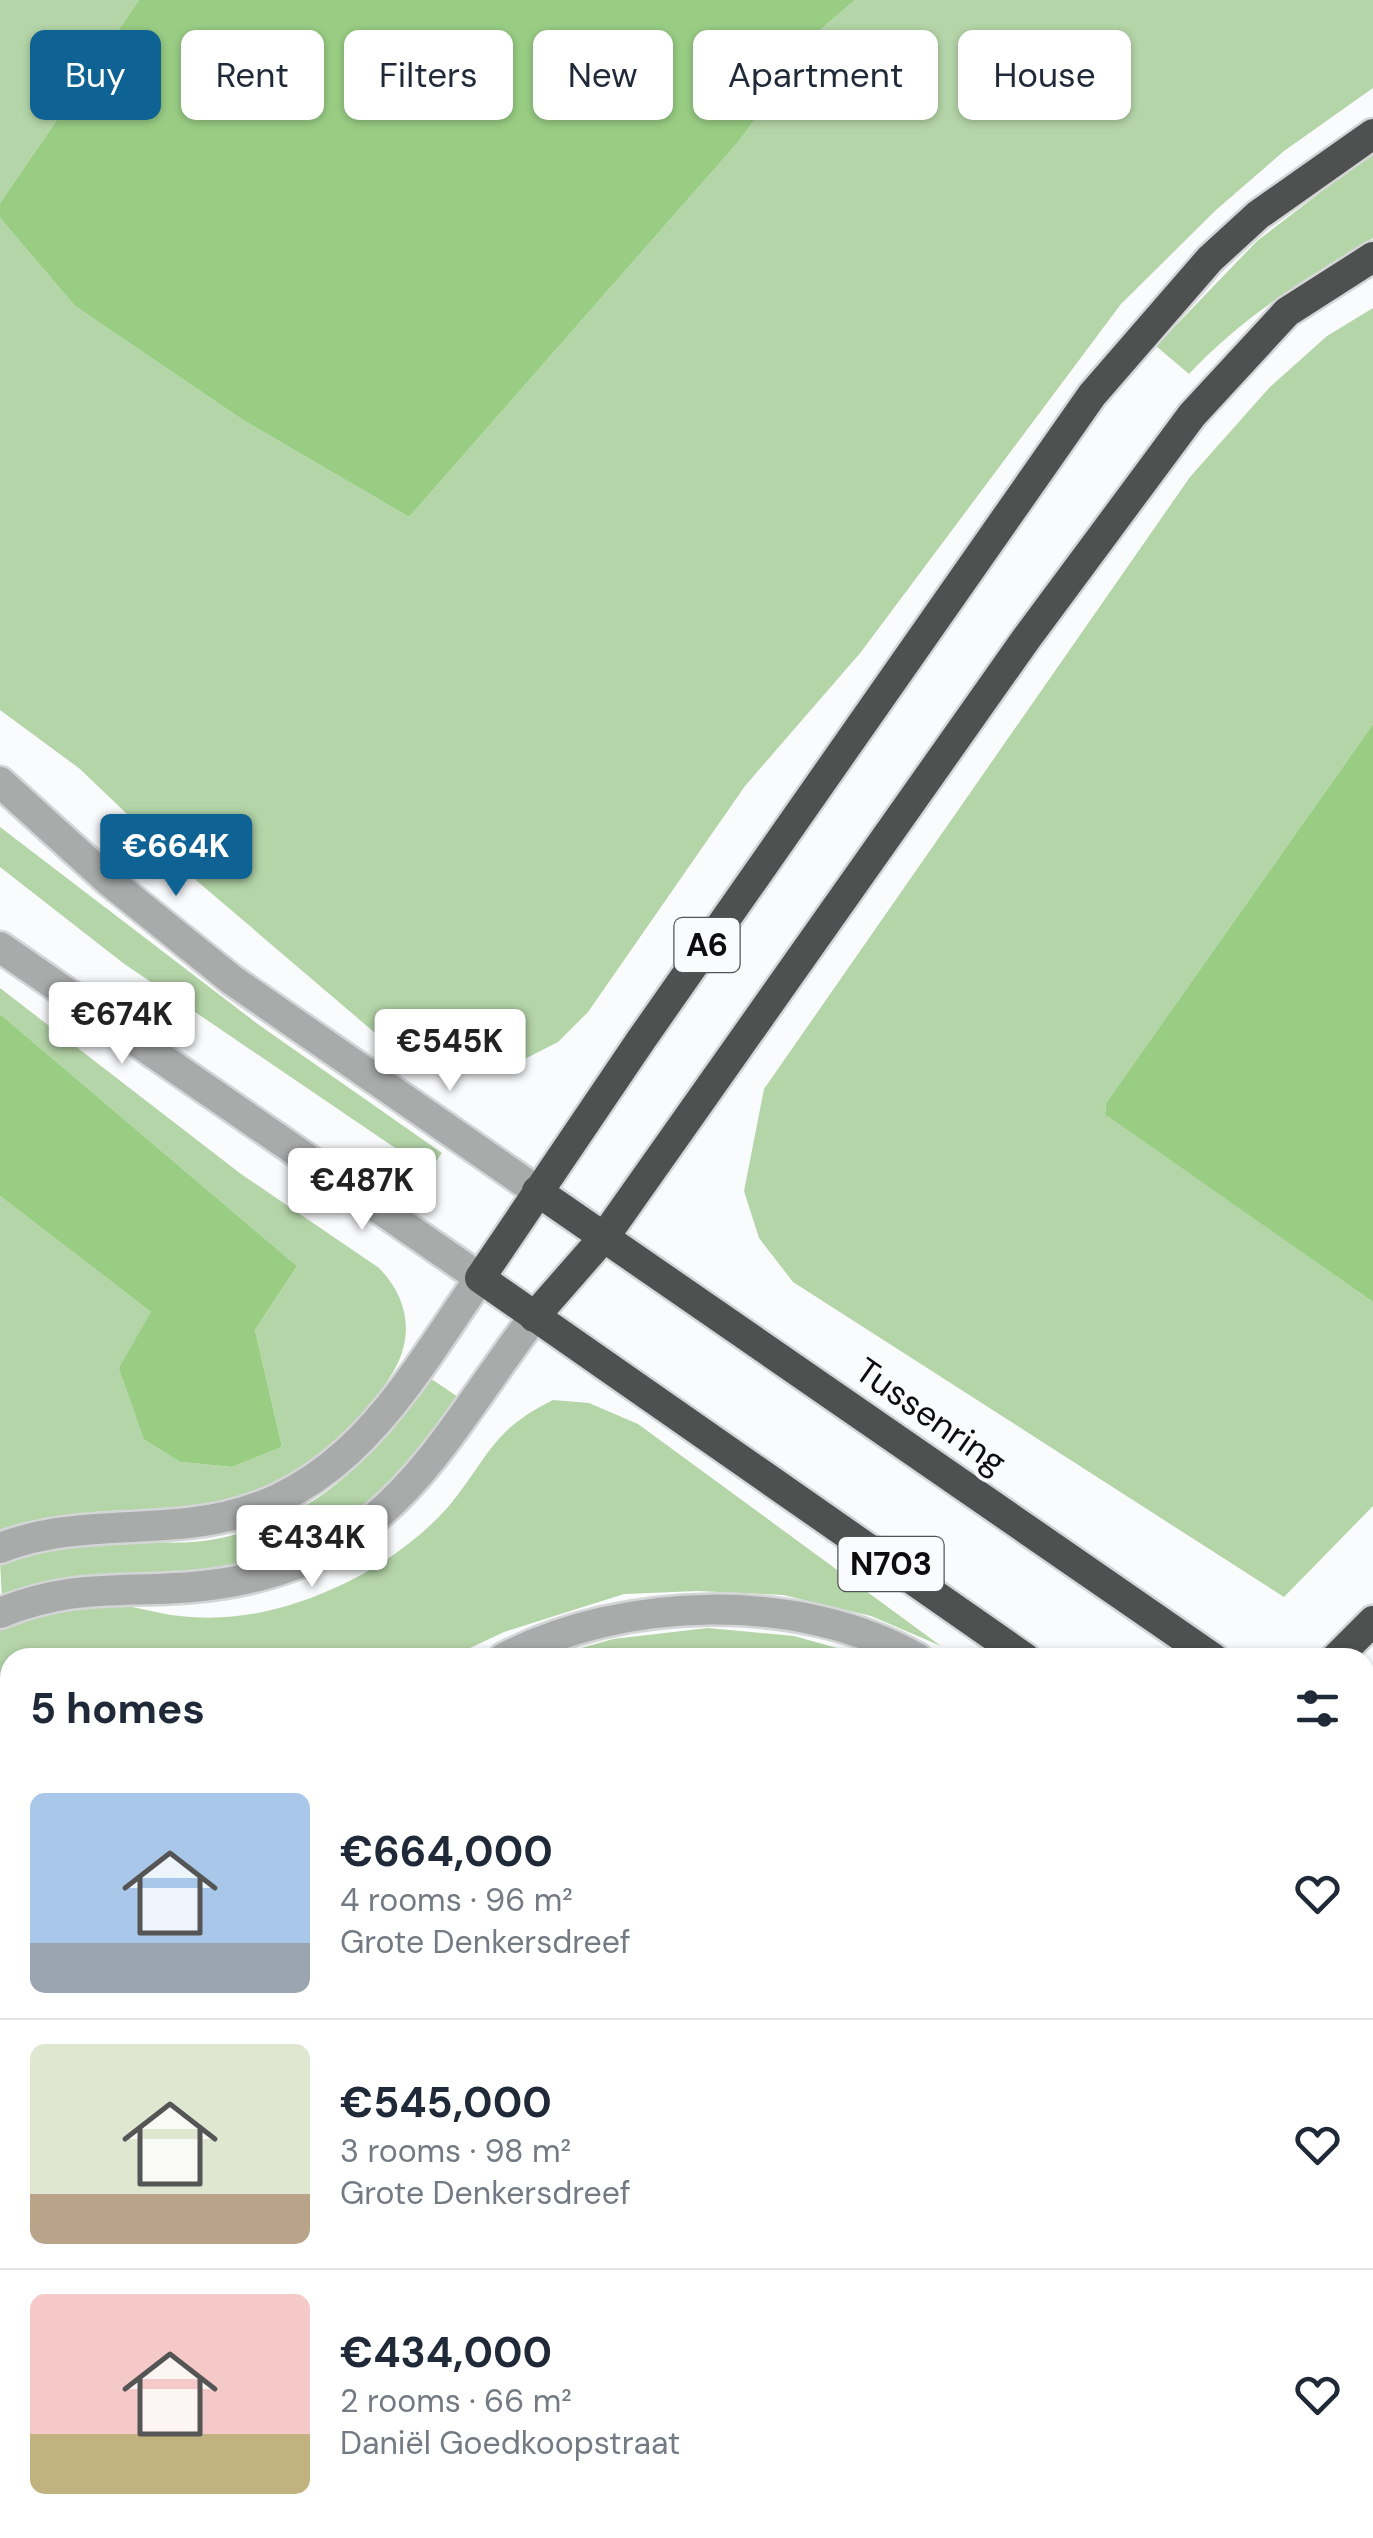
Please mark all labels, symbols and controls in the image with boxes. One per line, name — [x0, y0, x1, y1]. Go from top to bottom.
chip: Buy — [30, 30, 161, 120]
chip: Rent — [181, 30, 324, 120]
chip: Filters — [344, 30, 513, 120]
chip: New — [533, 30, 673, 120]
chip: Apartment — [693, 30, 938, 120]
chip: House — [958, 30, 1131, 120]
pin: €664K — [106, 814, 246, 899]
text: €664K — [122, 825, 230, 867]
road number: A6 — [674, 918, 740, 972]
pin: €674K — [52, 982, 192, 1067]
text: €674K — [71, 993, 173, 1035]
pin: €545K — [380, 1009, 520, 1094]
text: €545K — [397, 1020, 503, 1062]
pin: €487K — [292, 1148, 432, 1233]
text: €487K — [310, 1159, 414, 1201]
street label: Tussenring — [847, 1347, 1015, 1485]
pin: €434K — [242, 1505, 382, 1590]
text: €434K — [258, 1516, 366, 1558]
road number: N703 — [838, 1537, 944, 1591]
text: 5 homes — [30, 1681, 205, 1736]
icon: filters — [1290, 1681, 1345, 1736]
text: €664,000 — [340, 1824, 553, 1879]
icon: home — [110, 1833, 230, 1953]
icon: heart — [1290, 1866, 1345, 1921]
text: 4 rooms · 96 m² — [340, 1879, 573, 1921]
text: Grote Denkersdreef — [340, 1921, 631, 1963]
text: €545,000 — [340, 2075, 552, 2130]
icon: home — [110, 2084, 230, 2204]
icon: heart — [1290, 2117, 1345, 2172]
text: 3 rooms · 98 m² — [340, 2130, 571, 2172]
text: Grote Denkersdreef — [340, 2172, 631, 2214]
text: €434,000 — [340, 2325, 552, 2380]
icon: home — [110, 2334, 230, 2454]
icon: heart — [1290, 2367, 1345, 2422]
text: 2 rooms · 66 m² — [340, 2380, 572, 2422]
text: Daniël Goedkoopstraat — [340, 2422, 680, 2464]

